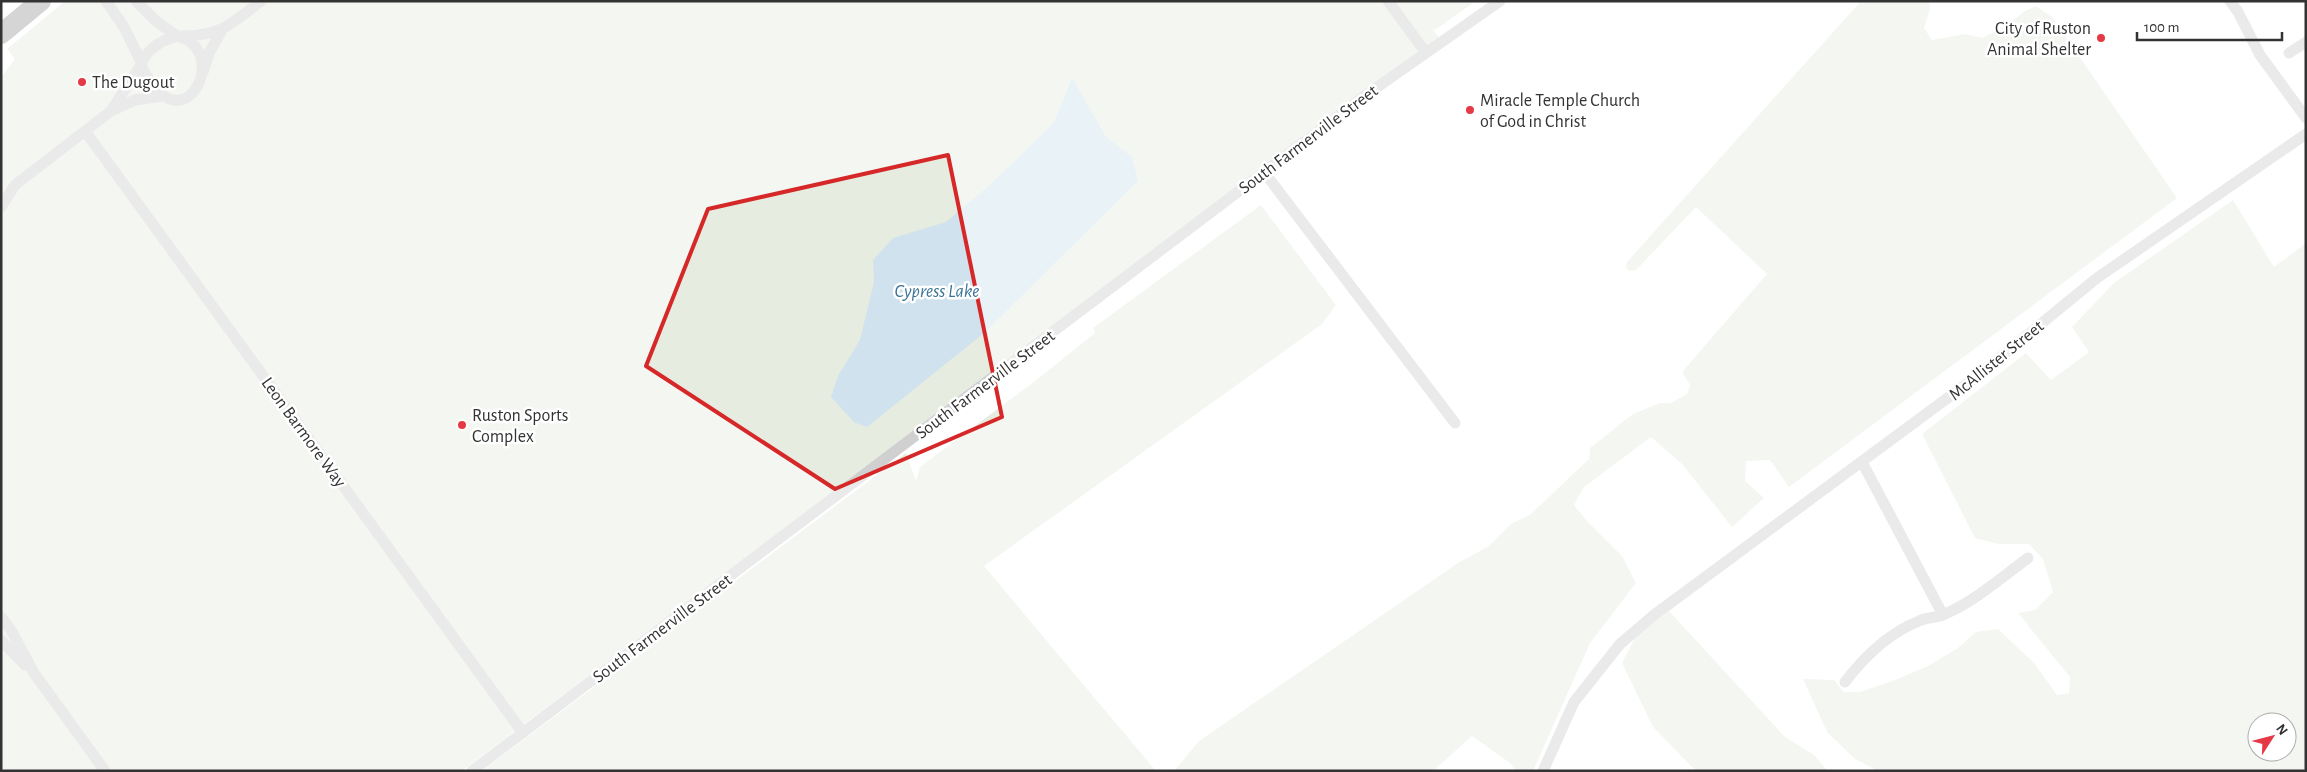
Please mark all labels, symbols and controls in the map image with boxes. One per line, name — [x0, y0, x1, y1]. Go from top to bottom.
scale bar — [2137, 10, 2282, 42]
place label: City of Ruston Animal Shelter — [1987, 20, 2091, 59]
text: 100 m — [2144, 20, 2179, 35]
marker: City of Ruston Animal Shelter — [2095, 32, 2107, 44]
place label: The Dugout — [92, 74, 175, 92]
marker: The Dugout — [76, 76, 88, 88]
street label: South Farmerville Street — [1236, 82, 1382, 198]
place label: Miracle Temple Church of God in Christ — [1480, 92, 1640, 131]
marker: Miracle Temple Church of God in Christ — [1464, 104, 1476, 116]
water label: Cypress Lake — [894, 282, 980, 301]
street label: McAllister Street — [1946, 317, 2048, 404]
street label: South Farmerville Street — [913, 327, 1059, 443]
street label: Leon Barmore Way — [257, 374, 349, 491]
place label: Ruston Sports Complex — [472, 407, 568, 446]
marker: Ruston Sports Complex — [456, 419, 468, 431]
street label: South Farmerville Street — [590, 571, 736, 687]
north arrow — [2247, 712, 2297, 762]
text: N — [2273, 722, 2290, 738]

